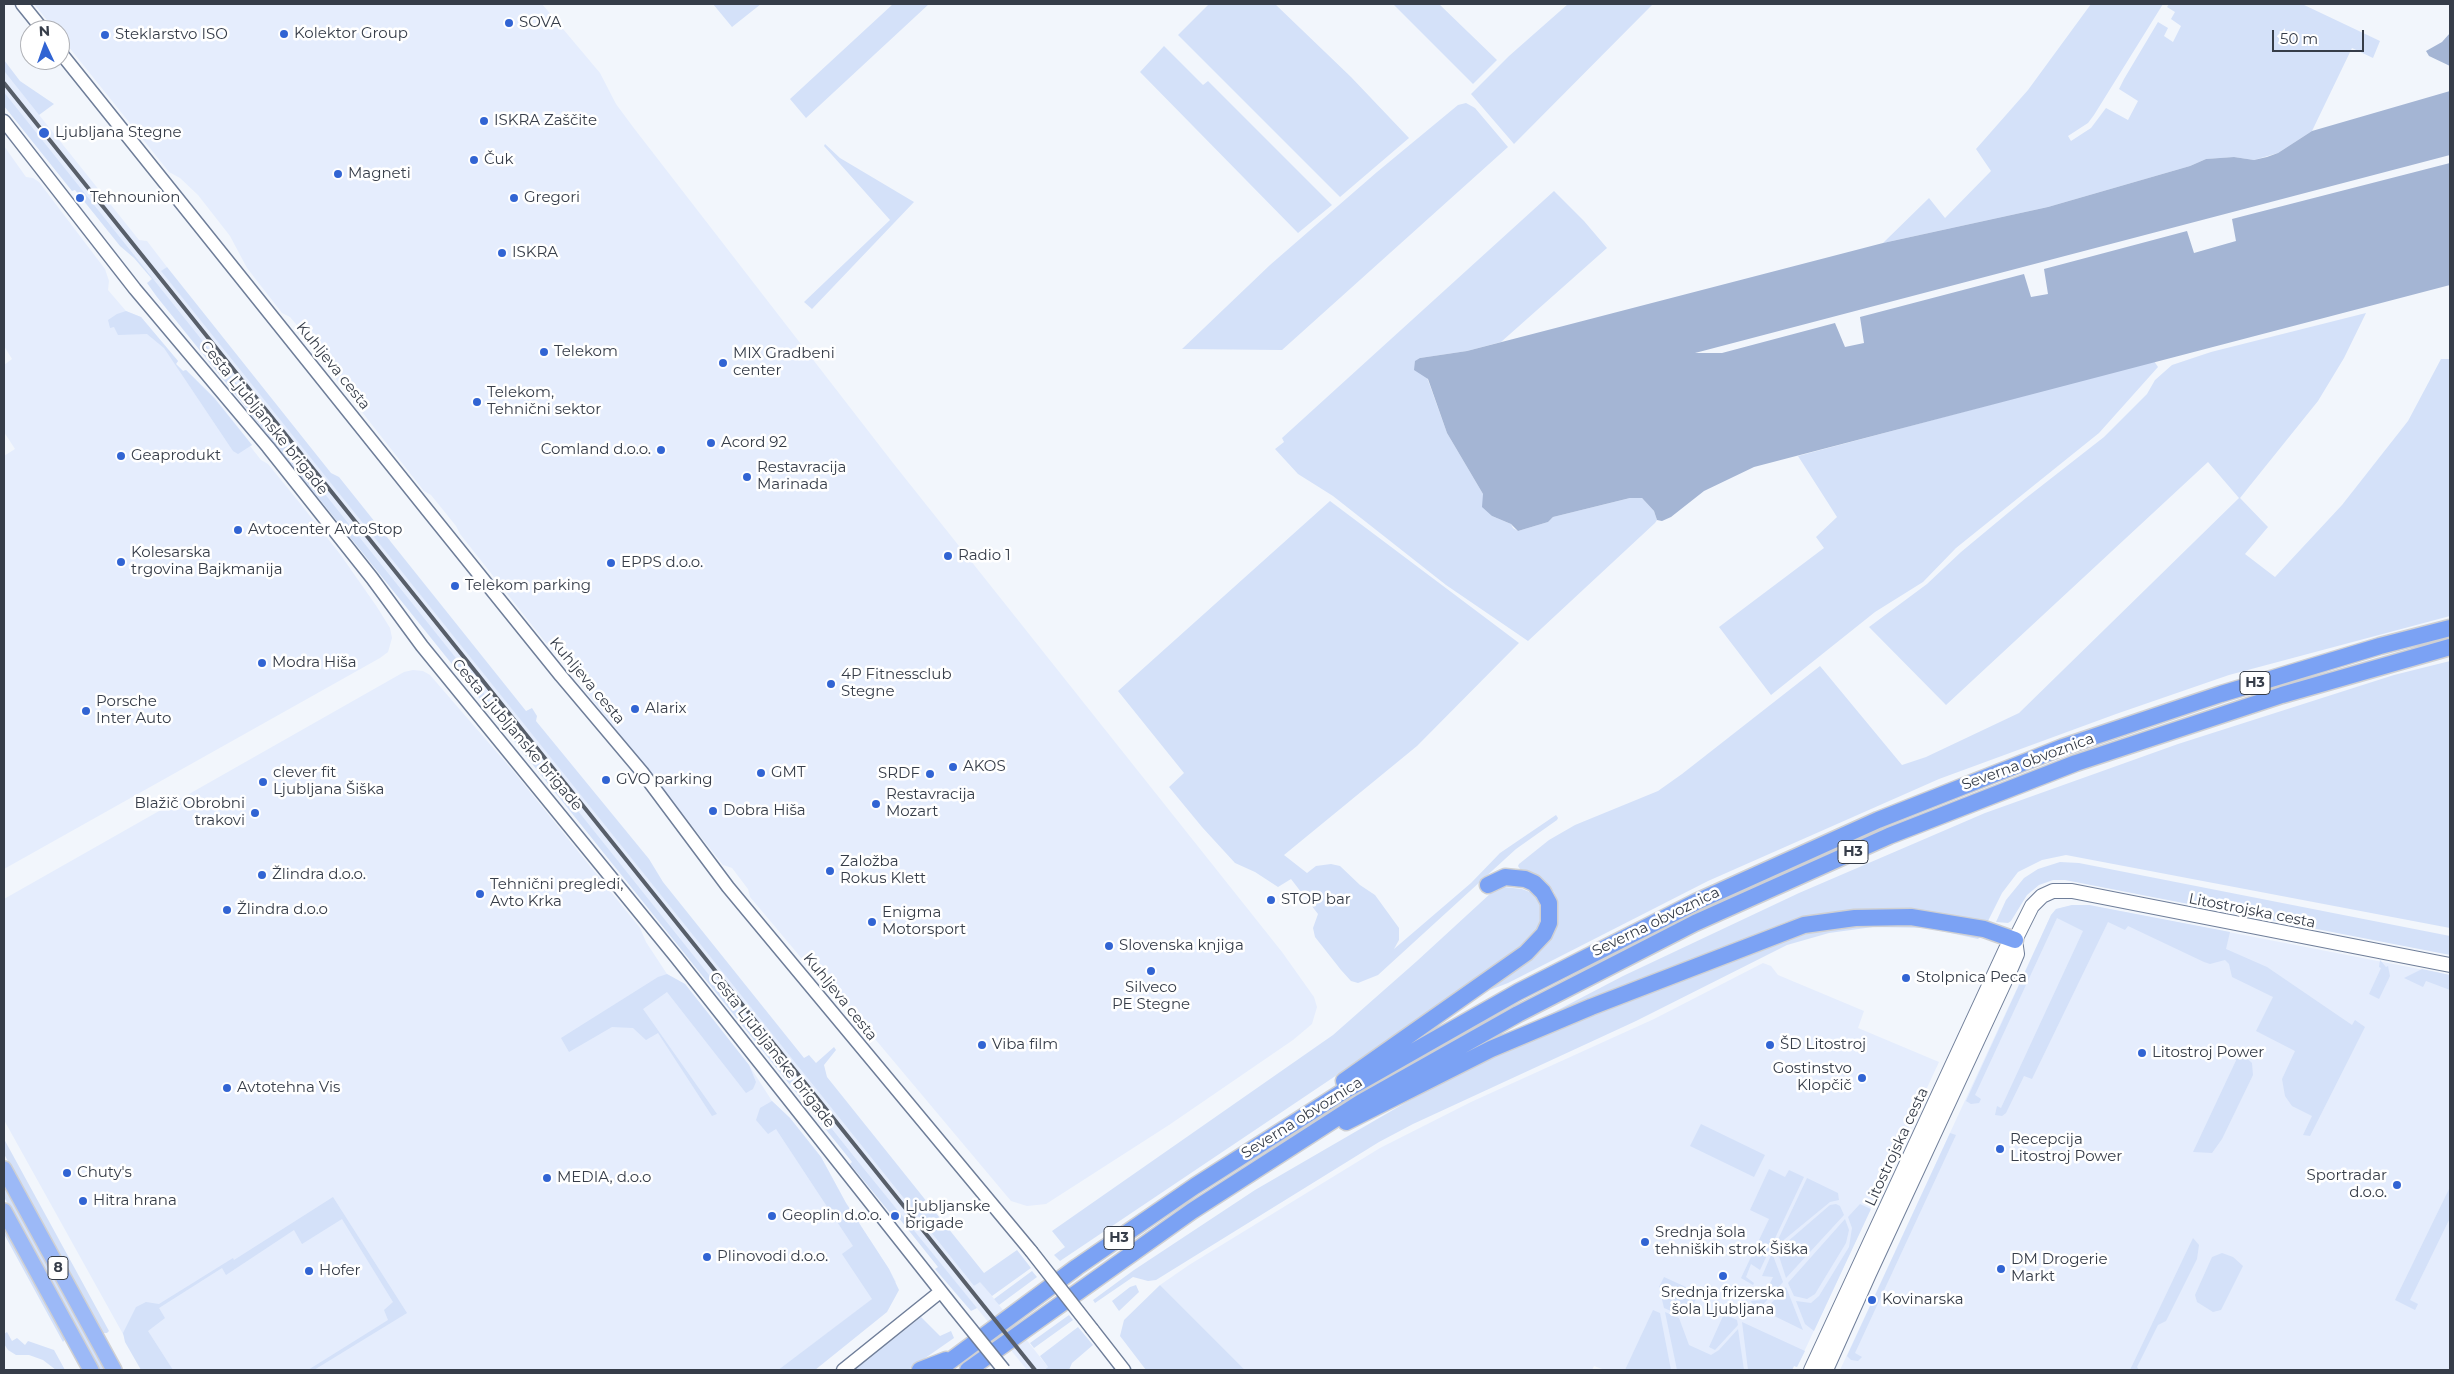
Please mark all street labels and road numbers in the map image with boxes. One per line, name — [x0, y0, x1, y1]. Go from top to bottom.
street label: Kuhljeva cesta — [292, 319, 374, 413]
street label: Cesta Ljubljanske brigade — [196, 337, 332, 499]
street label: Kuhljeva cesta — [546, 634, 628, 728]
street label: Cesta Ljubljanske brigade — [448, 655, 586, 815]
road number: H3 — [2240, 671, 2270, 694]
street label: Severna obvoznica — [1959, 730, 2097, 794]
road number: H3 — [1838, 840, 1868, 864]
street label: Severna obvoznica — [1589, 883, 1723, 961]
street label: Litostrojska cesta — [2187, 890, 2317, 932]
street label: Kuhljeva cesta — [799, 950, 881, 1044]
street label: Cesta Ljubljanske brigade — [705, 968, 839, 1132]
street label: Severna obvoznica — [1238, 1073, 1366, 1163]
street label: Litostrojska cesta — [1862, 1085, 1932, 1209]
road number: H3 — [1104, 1226, 1134, 1250]
road number: 8 — [48, 1256, 68, 1280]

